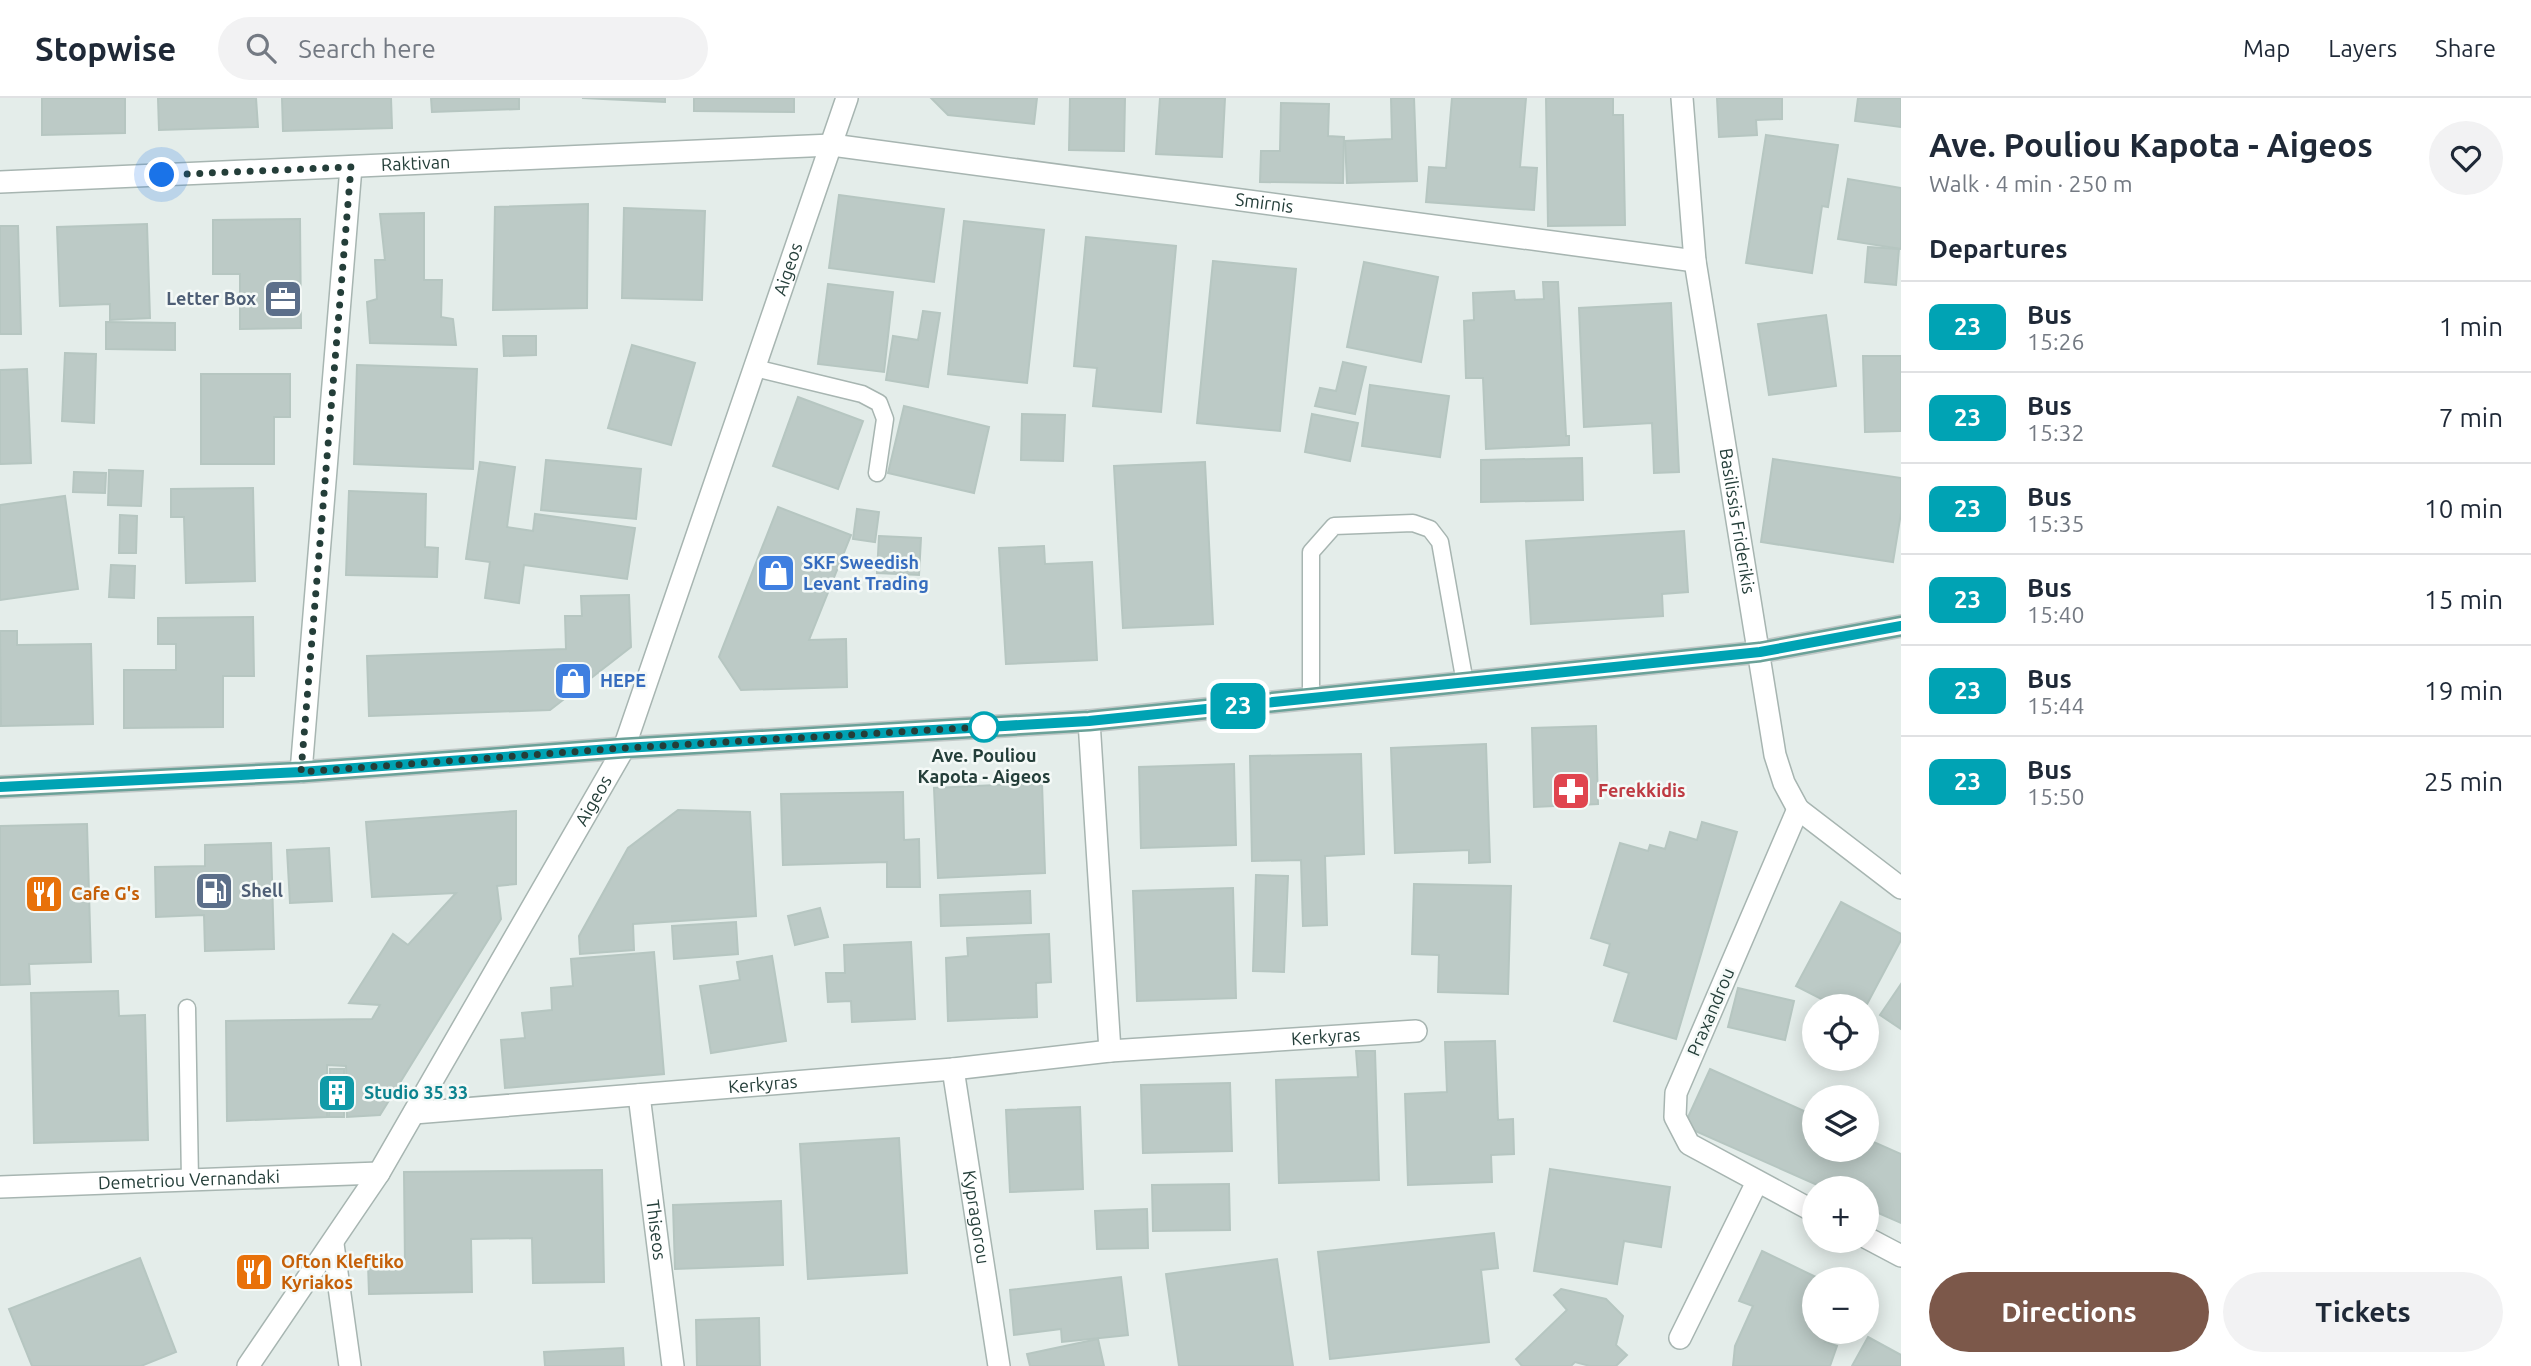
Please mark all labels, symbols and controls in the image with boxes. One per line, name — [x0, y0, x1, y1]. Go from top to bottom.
search box — [218, 17, 708, 80]
icon: search — [242, 29, 280, 67]
text: Stopwise — [35, 30, 176, 67]
text: Search here — [298, 34, 436, 63]
text: Map — [2243, 35, 2290, 62]
text: Layers — [2328, 35, 2397, 62]
text: Share — [2435, 35, 2496, 62]
button: heart — [2429, 121, 2503, 195]
text: Ave. Pouliou Kapota - Aigeos — [1929, 126, 2373, 163]
street label: Raktivan — [380, 151, 451, 174]
your location — [144, 157, 179, 192]
text: Walk · 4 min · 250 m — [1929, 171, 2133, 196]
street label: Smirnis — [1234, 188, 1295, 216]
text: Departures — [1929, 234, 2067, 263]
street label: Aigeos — [769, 240, 806, 298]
office icon: Letter Box — [262, 278, 304, 320]
place label: Letter Box — [166, 288, 256, 308]
text: Bus — [2027, 300, 2072, 329]
text: 1 min — [2439, 312, 2503, 341]
text: 23 — [1954, 313, 1981, 340]
text: 15:26 — [2027, 329, 2085, 354]
text: Bus — [2027, 391, 2072, 420]
text: 7 min — [2439, 403, 2503, 432]
text: 23 — [1954, 404, 1981, 431]
text: 15:32 — [2027, 420, 2085, 445]
street label: Basilissis Friderikis — [1716, 447, 1760, 595]
text: Bus — [2027, 482, 2072, 511]
text: 10 min — [2424, 494, 2503, 523]
text: 23 — [1954, 495, 1981, 522]
text: 15:35 — [2027, 511, 2085, 536]
shop icon: SKF Sweedish Levant Trading — [755, 552, 797, 594]
place label: SKF Sweedish Levant Trading — [803, 552, 929, 593]
text: Bus — [2027, 573, 2072, 602]
text: 15 min — [2424, 585, 2503, 614]
text: 23 — [1954, 586, 1981, 613]
text: 15:40 — [2027, 602, 2085, 627]
shop icon: HEPE — [552, 660, 594, 702]
text: Bus — [2027, 664, 2072, 693]
place label: HEPE — [600, 670, 646, 690]
text: 19 min — [2424, 676, 2503, 705]
text: 23 — [1954, 677, 1981, 704]
line badge: 23 — [1206, 683, 1270, 729]
text: 23 — [1224, 692, 1252, 719]
text: 15:44 — [2027, 693, 2085, 718]
marker: Ave. Pouliou Kapota - Aigeos — [969, 712, 999, 742]
place label: Ave. Pouliou Kapota - Aigeos — [918, 745, 1050, 786]
text: Bus — [2027, 755, 2072, 784]
text: 25 min — [2424, 767, 2503, 796]
text: 23 — [1954, 768, 1981, 795]
pharmacy icon: Ferekkidis — [1550, 770, 1592, 812]
street label: Aigeos — [570, 771, 615, 829]
place label: Ferekkidis — [1598, 780, 1685, 800]
text: 15:50 — [2027, 784, 2085, 809]
fuel station icon: Shell — [193, 870, 235, 912]
restaurant icon: Cafe G's — [23, 873, 65, 915]
place label: Shell — [241, 880, 284, 900]
place label: Cafe G's — [71, 883, 140, 903]
street label: Praxandrou — [1683, 965, 1738, 1059]
map controls — [1802, 994, 1879, 1344]
button: locate — [1802, 994, 1879, 1071]
street label: Kerkyras — [1290, 1024, 1361, 1048]
street label: Kerkyras — [727, 1071, 798, 1096]
building icon: Studio 35 33 — [316, 1072, 358, 1114]
place label: Studio 35 33 — [364, 1082, 468, 1102]
button: layers — [1802, 1085, 1879, 1162]
street label: Demetriou Vernandaki — [98, 1166, 280, 1192]
street label: Kypragorou — [960, 1169, 994, 1265]
button: + — [1802, 1176, 1879, 1253]
street label: Thiseos — [643, 1198, 671, 1261]
restaurant icon: Ofton Kleftiko Kyriakos — [233, 1251, 275, 1293]
place label: Ofton Kleftiko Kyriakos — [281, 1251, 404, 1292]
button: − — [1802, 1267, 1879, 1344]
button: Directions — [1929, 1272, 2209, 1352]
button: Tickets — [2223, 1272, 2503, 1352]

